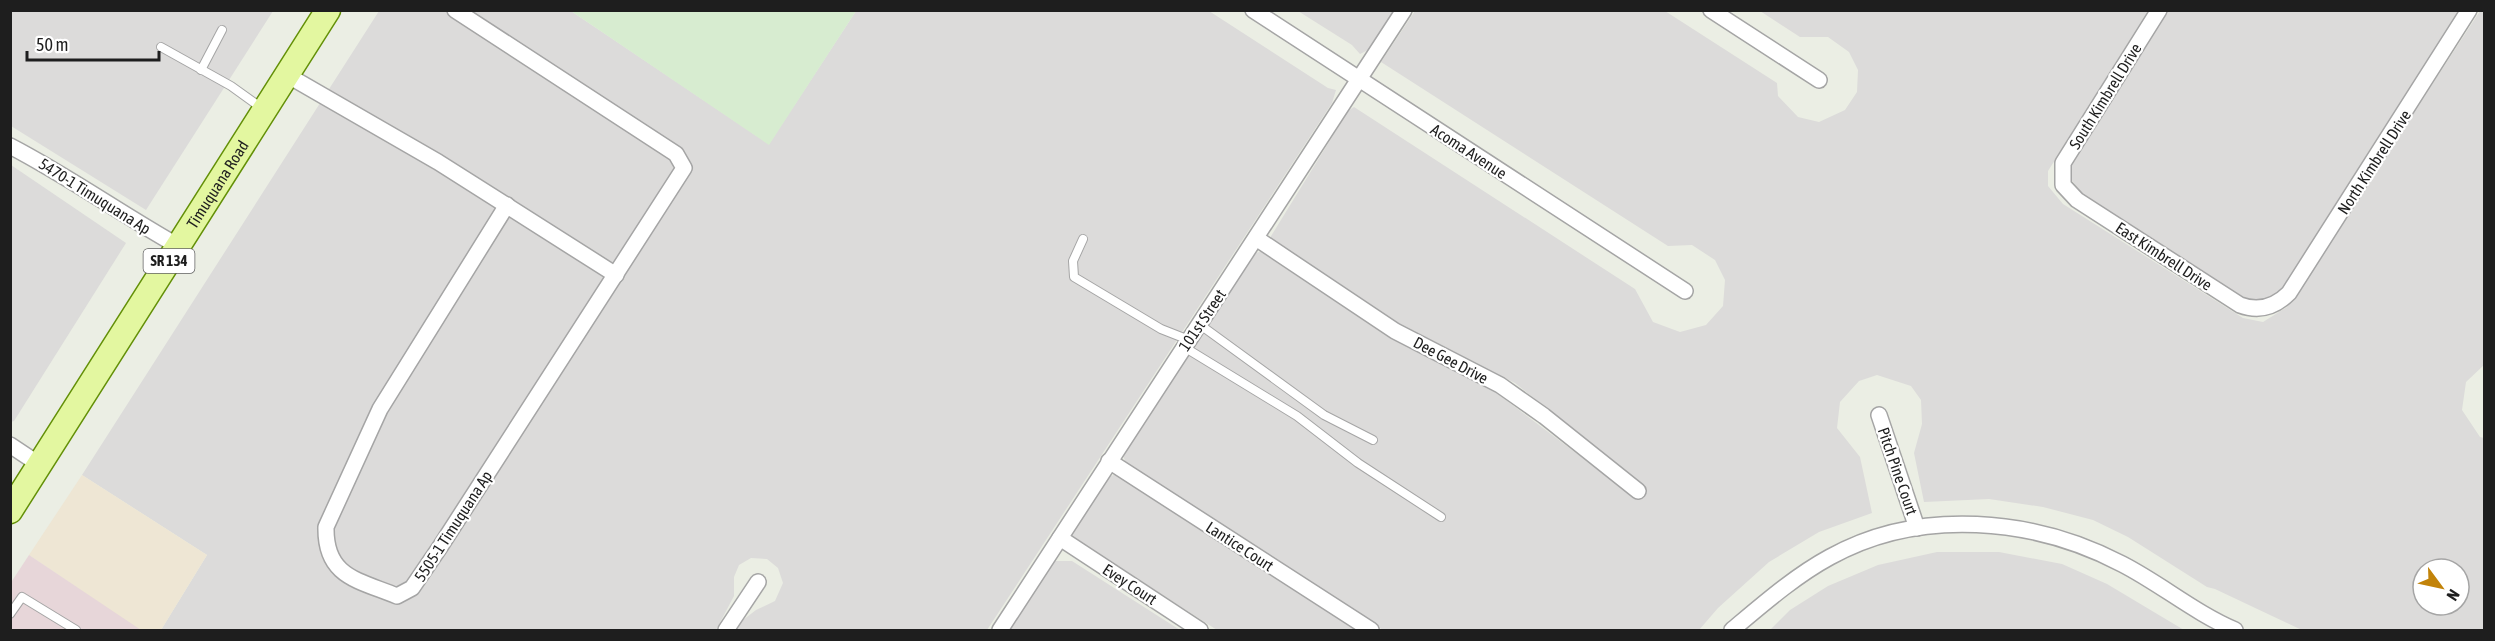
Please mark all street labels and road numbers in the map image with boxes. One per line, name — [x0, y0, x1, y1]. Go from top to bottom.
street label: South Kimbrell Drive — [2065, 40, 2145, 152]
street label: North Kimbrell Drive — [2334, 107, 2414, 217]
street label: Acoma Avenue — [1428, 120, 1510, 182]
street label: Timuquana Road — [183, 137, 252, 231]
street label: 5470-1 Timuquana Ap — [35, 154, 154, 238]
street label: East Kimbrell Drive — [2113, 218, 2215, 294]
road number: SR 134 — [144, 249, 195, 273]
street label: 101st Street — [1175, 286, 1229, 354]
street label: Dee Gee Drive — [1411, 333, 1491, 387]
street label: Pitch Pine Court — [1875, 425, 1922, 518]
street label: 5505-1 Timuquana Ap — [411, 467, 496, 585]
street label: Lantice Court — [1203, 518, 1277, 575]
street label: Evey Court — [1099, 560, 1161, 609]

